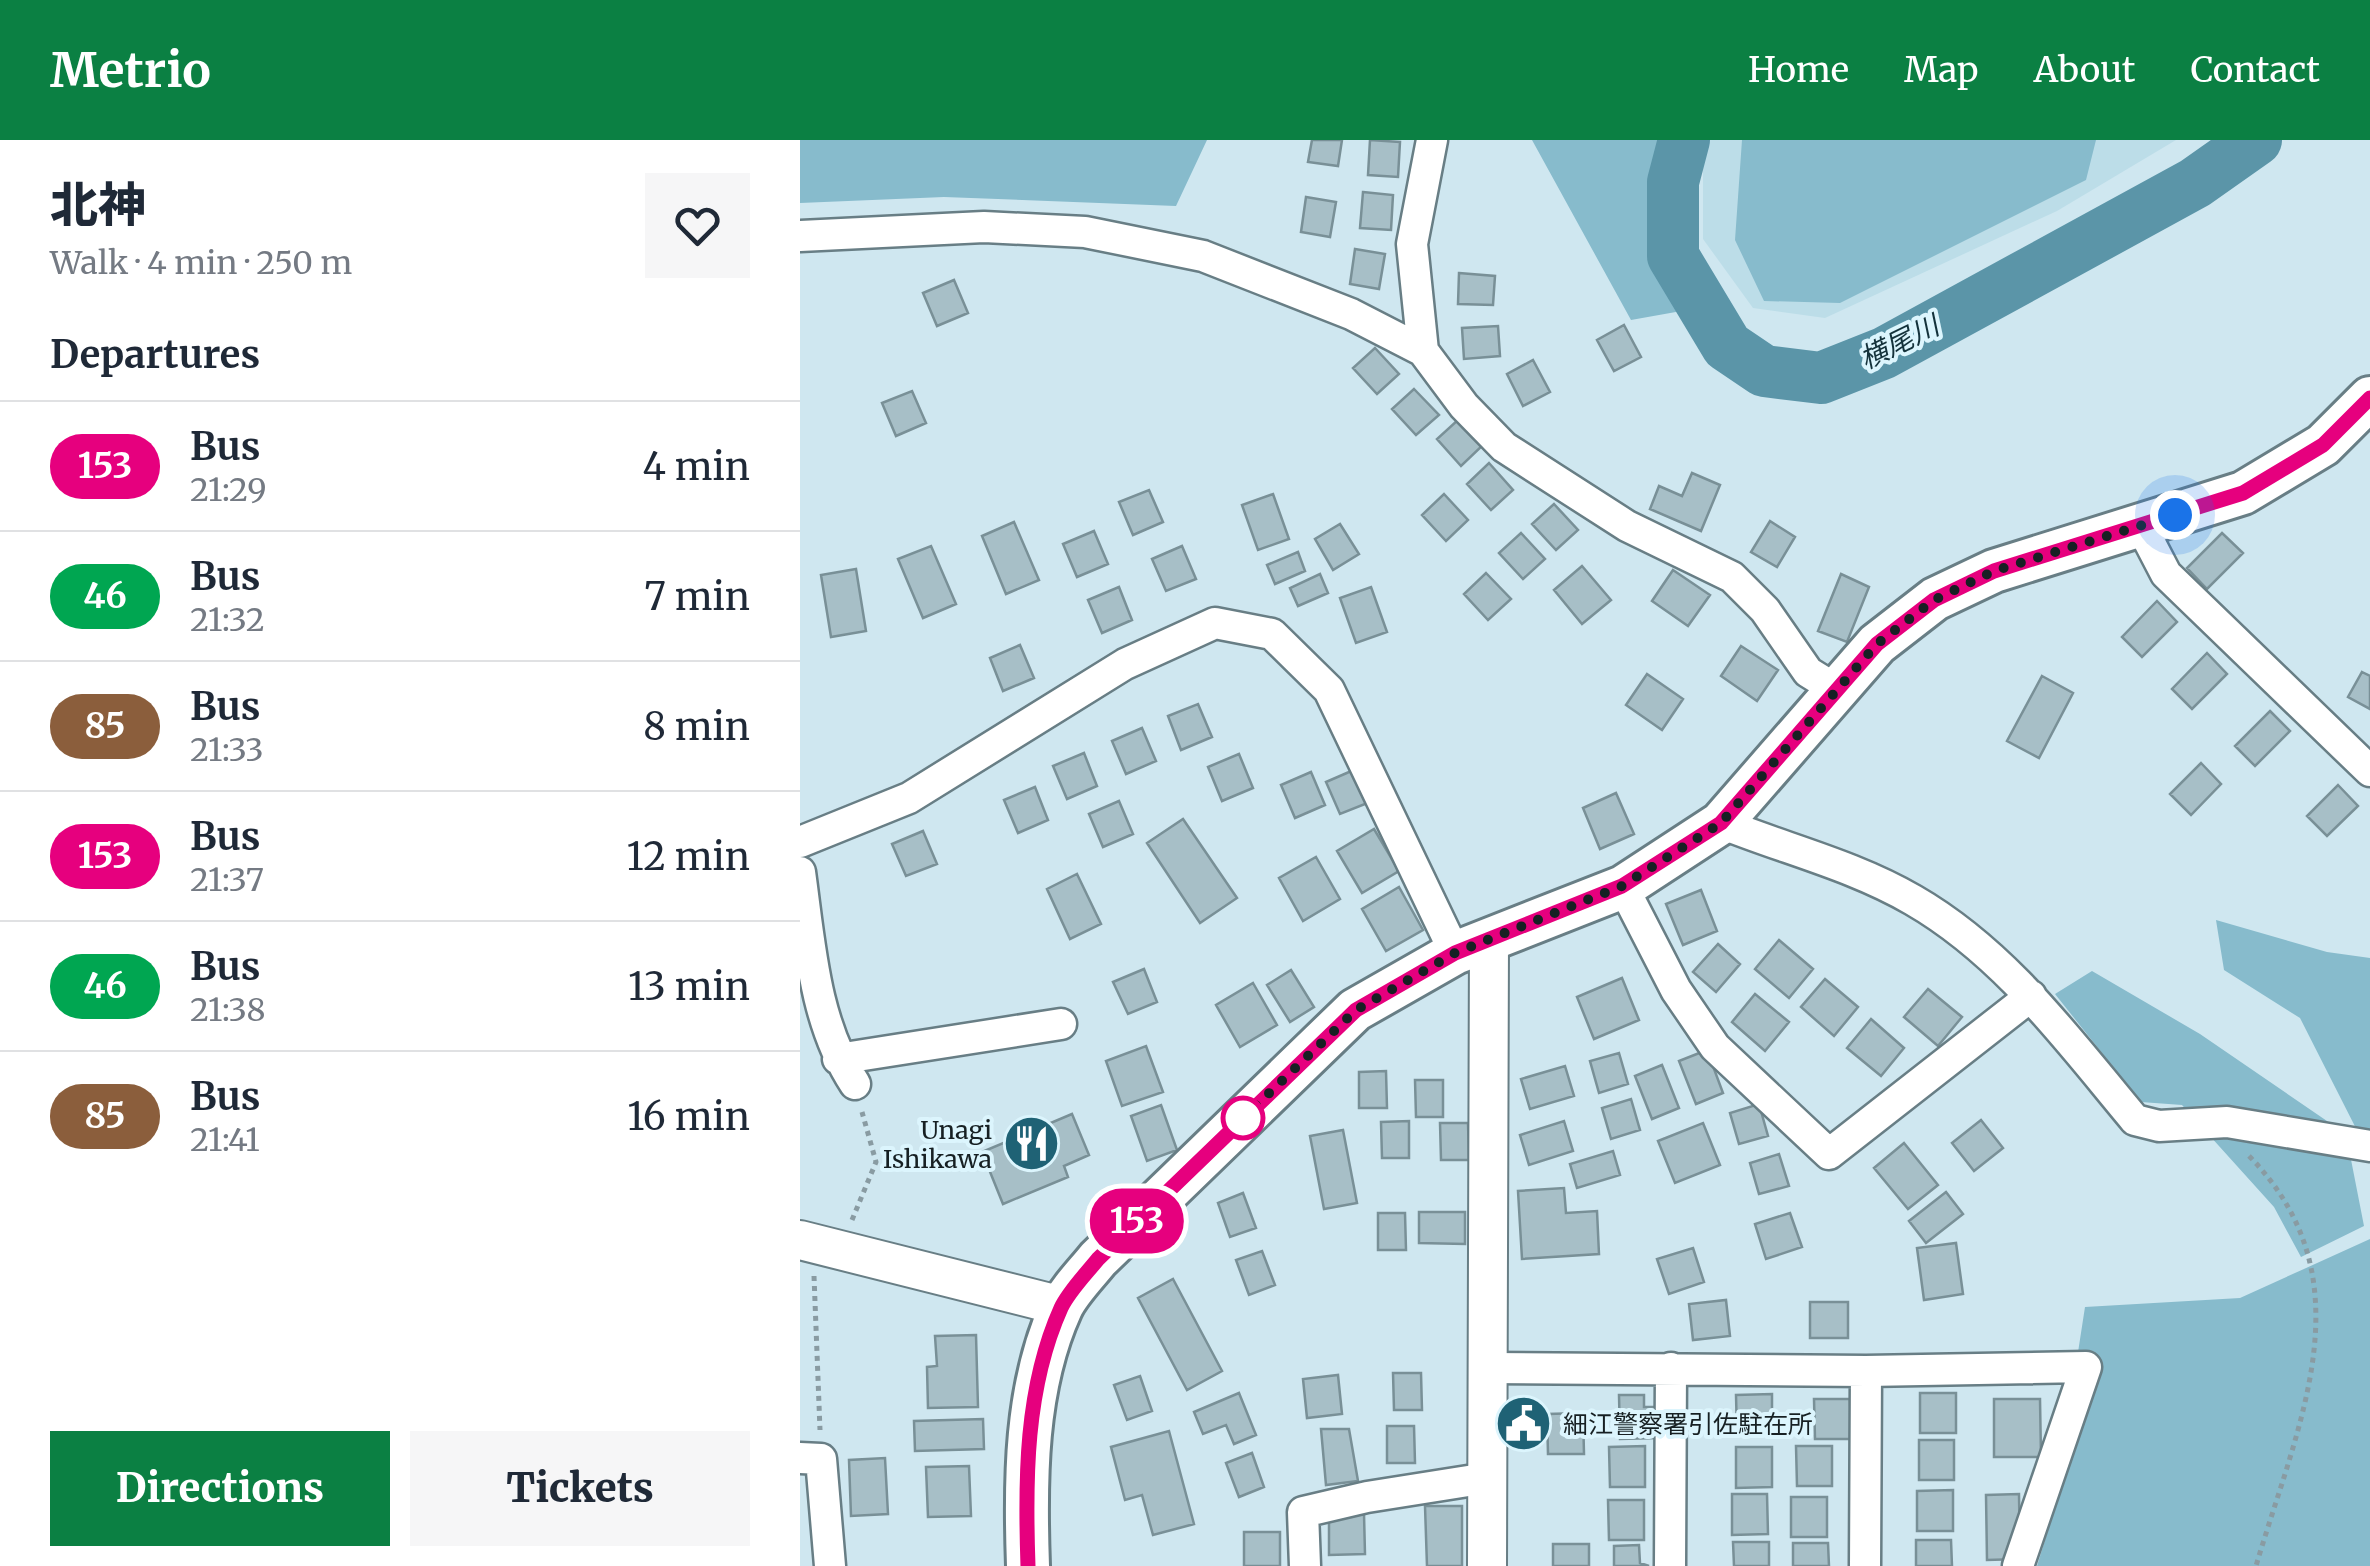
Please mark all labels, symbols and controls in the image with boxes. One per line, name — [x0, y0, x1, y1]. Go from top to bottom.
text: Metrio — [50, 40, 211, 100]
text: Home — [1748, 48, 1849, 92]
text: Map — [1904, 48, 1979, 92]
text: About — [2034, 48, 2135, 92]
text: Contact — [2190, 48, 2320, 92]
button: heart — [645, 173, 750, 278]
text: 北神 — [50, 175, 146, 235]
text: Walk · 4 min · 250 m — [50, 243, 352, 283]
water label: 横尾川 — [1853, 306, 1947, 377]
text: Departures — [50, 331, 260, 378]
text: Bus — [190, 423, 260, 470]
text: 4 min — [642, 443, 750, 490]
text: 153 — [78, 444, 132, 488]
text: 21:29 — [190, 470, 267, 510]
your location — [2150, 490, 2200, 540]
text: Bus — [190, 553, 260, 600]
text: 7 min — [644, 573, 750, 620]
text: 46 — [83, 574, 127, 618]
text: 21:32 — [190, 600, 265, 640]
text: Bus — [190, 683, 260, 730]
text: 8 min — [643, 703, 750, 750]
text: 85 — [85, 704, 125, 748]
text: 21:33 — [190, 730, 264, 770]
text: Bus — [190, 813, 260, 860]
text: 12 min — [627, 833, 750, 880]
text: 153 — [78, 834, 132, 878]
text: 21:37 — [190, 860, 264, 900]
text: Bus — [190, 943, 260, 990]
text: 13 min — [628, 963, 750, 1010]
text: 46 — [83, 964, 127, 1008]
text: 21:38 — [190, 990, 266, 1030]
text: Bus — [190, 1073, 260, 1120]
text: 16 min — [627, 1093, 750, 1140]
text: 85 — [85, 1094, 125, 1138]
unlabelled marker — [1222, 1097, 1264, 1139]
place label: Unagi Ishikawa — [883, 1114, 992, 1175]
restaurant icon: Unagi Ishikawa — [1001, 1114, 1061, 1174]
text: 21:41 — [190, 1120, 260, 1160]
line badge: 153 — [1080, 1188, 1194, 1254]
text: 153 — [1110, 1199, 1164, 1243]
public building icon: 細江警察署引佐駐在所 — [1494, 1394, 1554, 1454]
place label: 細江警察署引佐駐在所 — [1563, 1408, 1813, 1440]
button: Directions — [50, 1431, 390, 1546]
button: Tickets — [410, 1431, 750, 1546]

